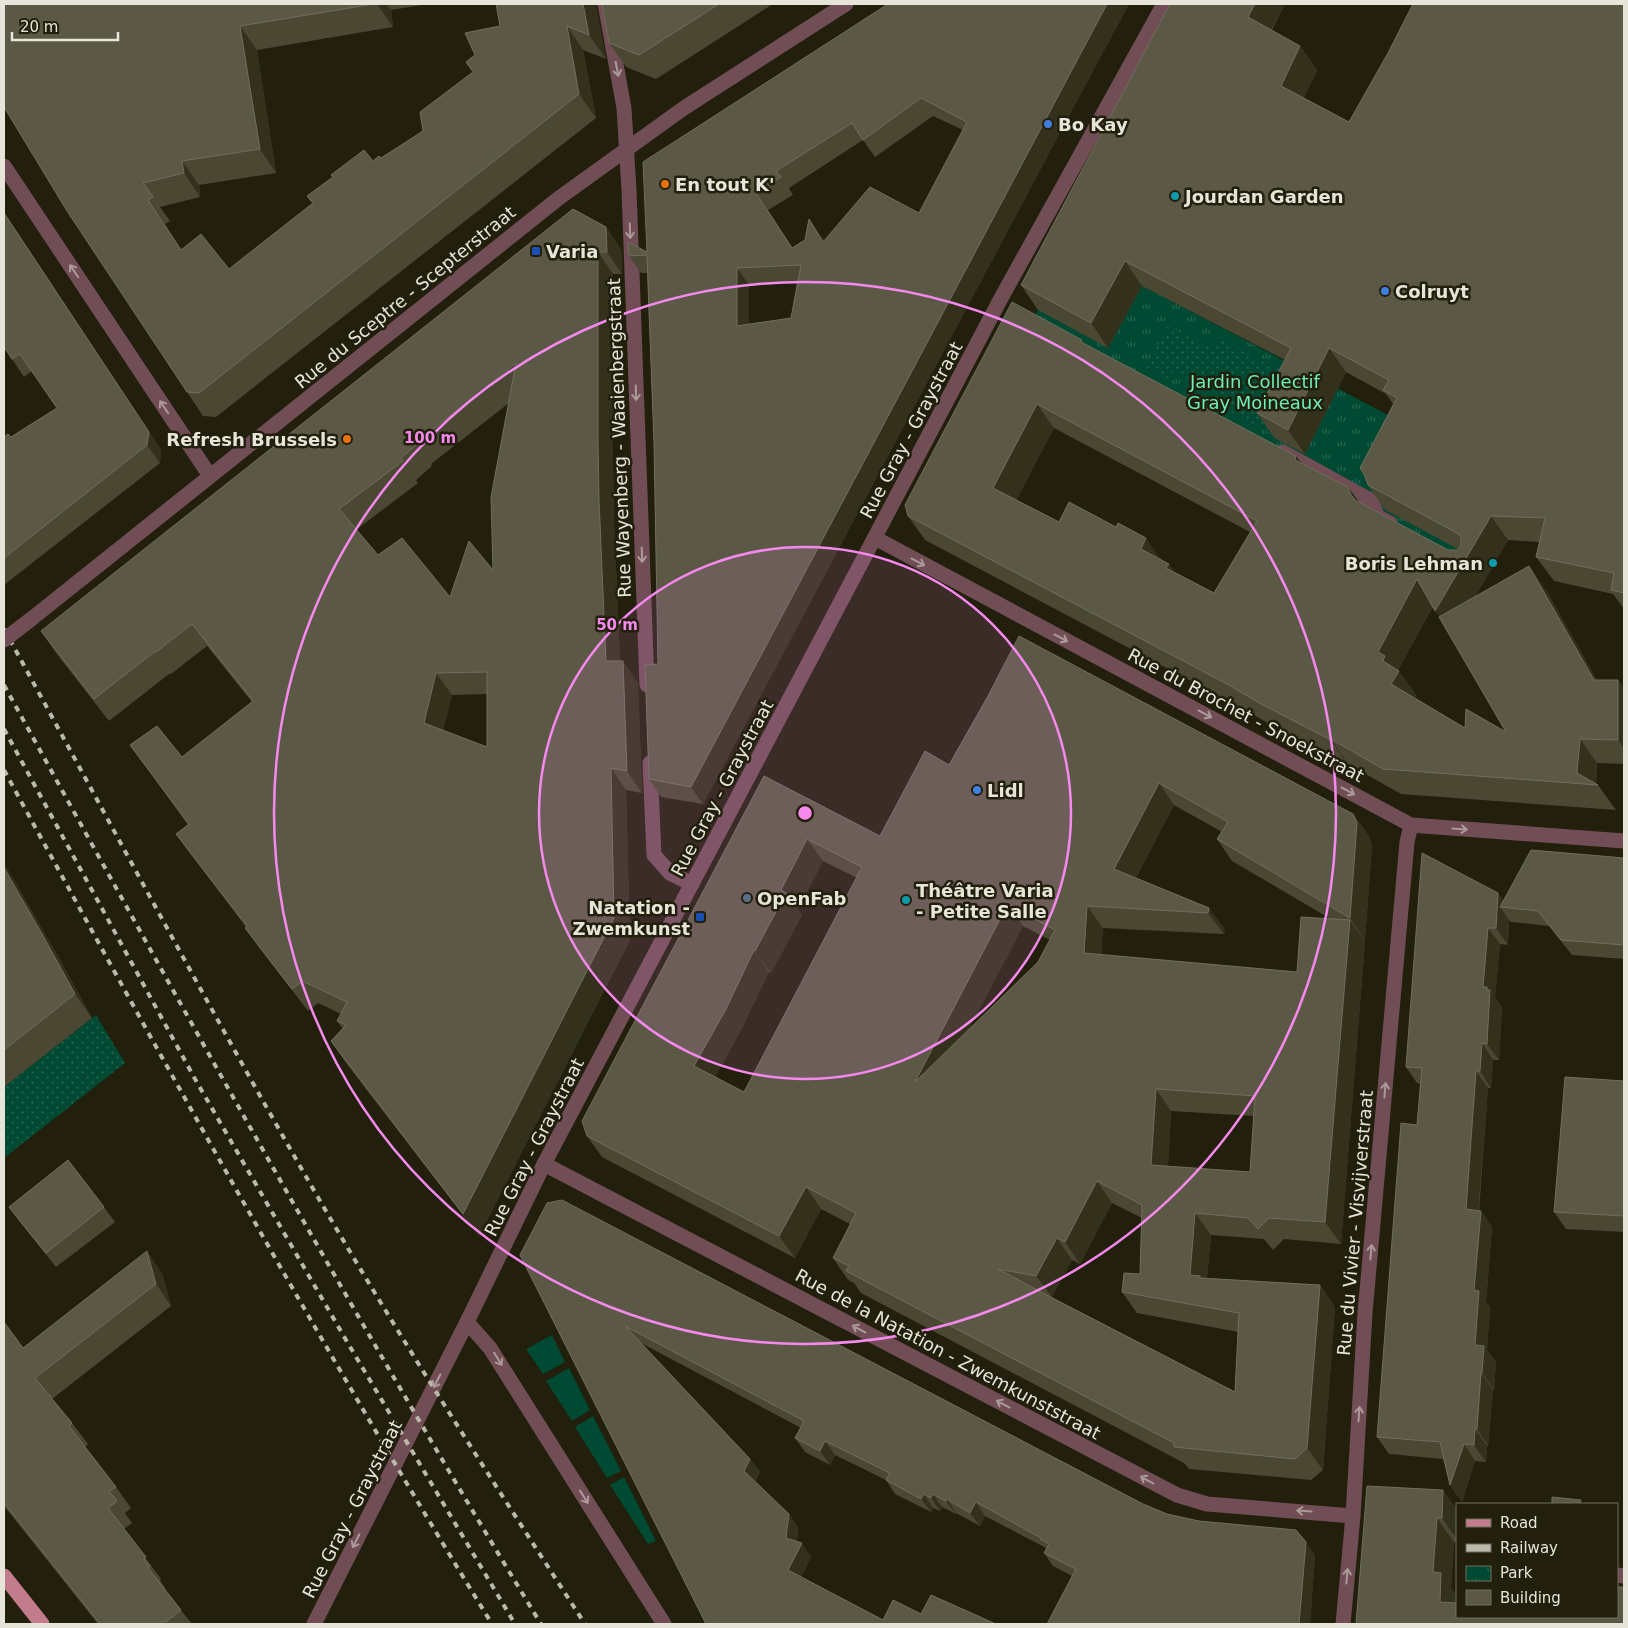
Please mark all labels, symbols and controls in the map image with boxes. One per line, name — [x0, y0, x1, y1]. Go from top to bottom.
scale bar — [12, 10, 119, 42]
text: 20 m — [20, 18, 58, 36]
one-way arrow — [613, 60, 622, 76]
place label: Bo Kay — [1058, 114, 1128, 135]
marker: Bo Kay — [1042, 118, 1054, 130]
place label: En tout K' — [675, 174, 775, 195]
marker: En tout K' — [659, 178, 671, 190]
place label: Jourdan Garden — [1183, 186, 1344, 207]
marker: Jourdan Garden — [1169, 190, 1181, 202]
street label: Rue du Sceptre - Scepterstraat — [290, 201, 520, 393]
one-way arrow — [626, 222, 635, 238]
place label: Varia — [546, 241, 598, 262]
marker: Varia — [530, 245, 542, 257]
one-way arrow — [69, 265, 79, 279]
street label: Rue Wayenberg - Waaienbergstraat — [603, 278, 635, 598]
place label: Colruyt — [1395, 281, 1469, 302]
marker: Colruyt — [1379, 285, 1391, 297]
street label: Rue Gray - Graystraat — [856, 338, 966, 522]
park label: Jardin Collectif Gray Moineaux — [1187, 371, 1323, 413]
one-way arrow — [632, 385, 641, 401]
one-way arrow — [158, 400, 168, 414]
place label: Refresh Brussels — [166, 429, 337, 450]
text: 100 m — [404, 429, 456, 447]
marker: Refresh Brussels — [341, 433, 353, 445]
one-way arrow — [638, 547, 647, 563]
place label: Boris Lehman — [1345, 553, 1483, 574]
one-way arrow — [910, 557, 924, 567]
marker: Boris Lehman — [1487, 557, 1499, 569]
text: 50 m — [596, 616, 638, 634]
one-way arrow — [1053, 634, 1068, 643]
street label: Rue du Brochet - Snoekstraat — [1124, 644, 1368, 786]
street label: Rue Gray - Graystraat — [667, 696, 777, 880]
one-way arrow — [1197, 709, 1212, 719]
place label: Lidl — [987, 780, 1024, 801]
marker: Lidl — [971, 784, 983, 796]
one-way arrow — [1340, 787, 1355, 796]
centre of rings — [796, 804, 814, 822]
one-way arrow — [1452, 824, 1468, 833]
place label: Théâtre Varia - Petite Salle — [916, 880, 1054, 922]
place label: OpenFab — [757, 888, 847, 909]
marker: OpenFab — [741, 892, 753, 904]
marker: Théâtre Varia - Petite Salle — [900, 894, 912, 906]
place label: Natation - Zwemkunst — [572, 897, 690, 939]
marker: Natation - Zwemkunst — [694, 911, 706, 923]
street label: Rue Gray - Graystraat — [480, 1055, 588, 1239]
one-way arrow — [1380, 1082, 1390, 1098]
street label: Rue du Vivier - Visvijverstraat — [1333, 1089, 1377, 1357]
one-way arrow — [1366, 1244, 1375, 1260]
street label: Rue de la Natation - Zwemkunststraat — [792, 1264, 1104, 1444]
one-way arrow — [852, 1324, 867, 1333]
one-way arrow — [493, 1352, 503, 1366]
one-way arrow — [432, 1373, 442, 1388]
one-way arrow — [996, 1399, 1011, 1408]
one-way arrow — [1354, 1406, 1364, 1422]
street label: Rue Gray - Graystraat — [298, 1417, 406, 1601]
one-way arrow — [1140, 1475, 1155, 1484]
one-way arrow — [579, 1490, 589, 1504]
legend — [1456, 1503, 1618, 1618]
one-way arrow — [1296, 1507, 1312, 1516]
text: Road — [1500, 1514, 1538, 1532]
one-way arrow — [351, 1533, 360, 1548]
text: Railway — [1500, 1539, 1558, 1557]
text: Park — [1500, 1564, 1533, 1582]
one-way arrow — [1343, 1568, 1352, 1584]
text: Building — [1500, 1589, 1561, 1607]

